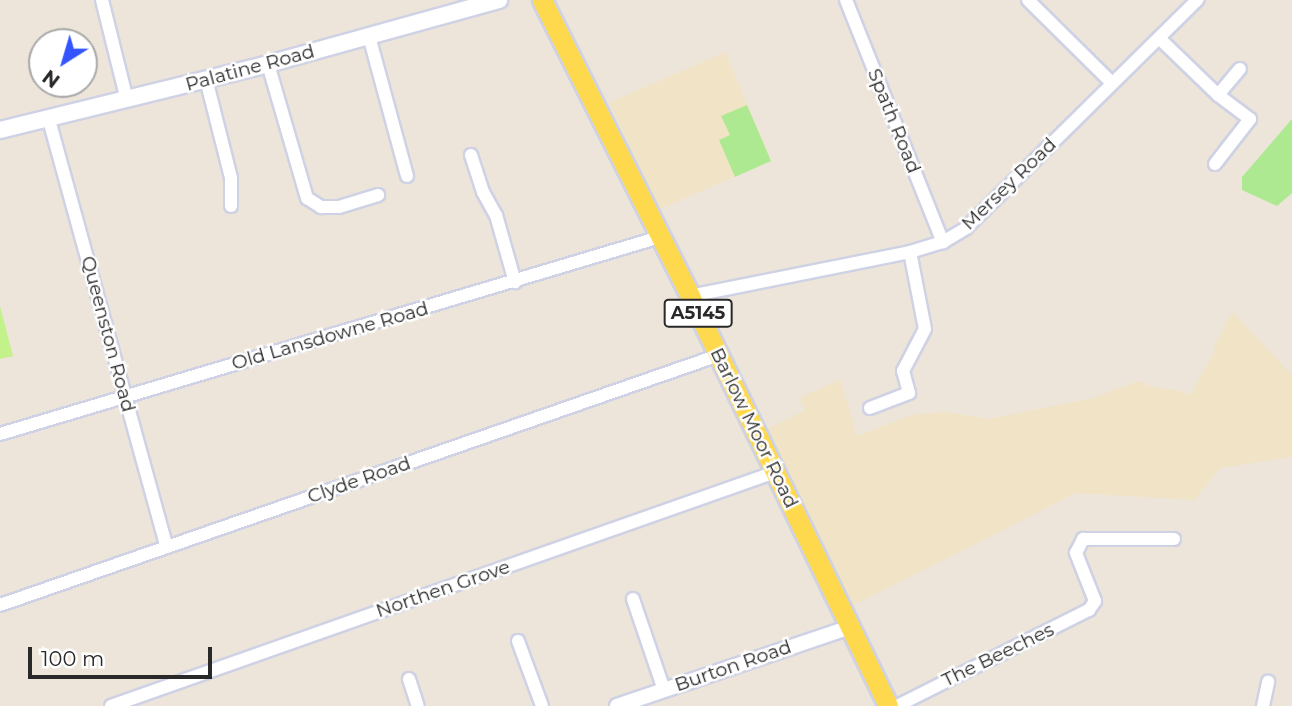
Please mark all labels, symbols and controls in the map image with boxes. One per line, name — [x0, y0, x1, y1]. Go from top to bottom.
north arrow — [28, 28, 98, 98]
street label: Palatine Road — [183, 40, 317, 96]
text: N — [38, 65, 64, 92]
street label: Spath Road — [863, 65, 925, 177]
street label: Mersey Road — [957, 133, 1061, 235]
street label: Queenston Road — [76, 254, 140, 414]
street label: Old Lansdowne Road — [229, 297, 431, 375]
road number: A5145 — [663, 298, 733, 328]
street label: Barlow Moor Road — [705, 344, 803, 512]
street label: Clyde Road — [304, 452, 414, 508]
street label: Northen Grove — [373, 555, 513, 623]
street label: The Beeches — [938, 618, 1058, 692]
scale bar — [32, 632, 215, 676]
street label: Burton Road — [672, 635, 794, 697]
text: 100 m — [41, 646, 104, 671]

